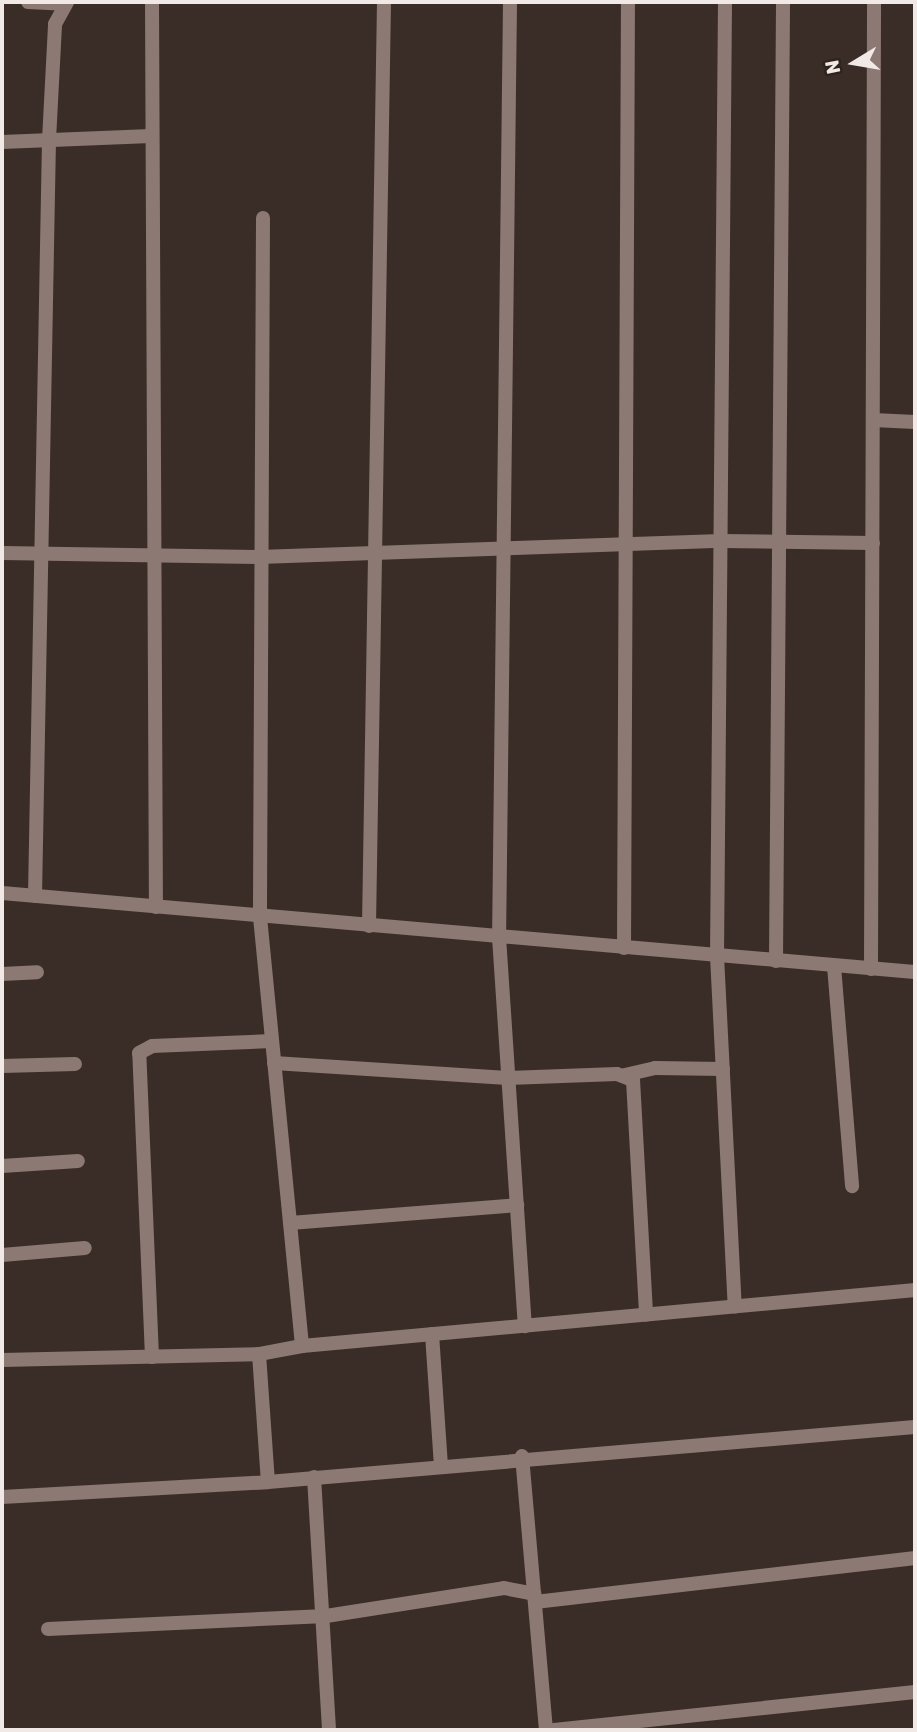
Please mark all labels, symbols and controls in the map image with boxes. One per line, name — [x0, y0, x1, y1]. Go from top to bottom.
north arrow — [819, 28, 889, 98]
text: N — [820, 58, 845, 76]

